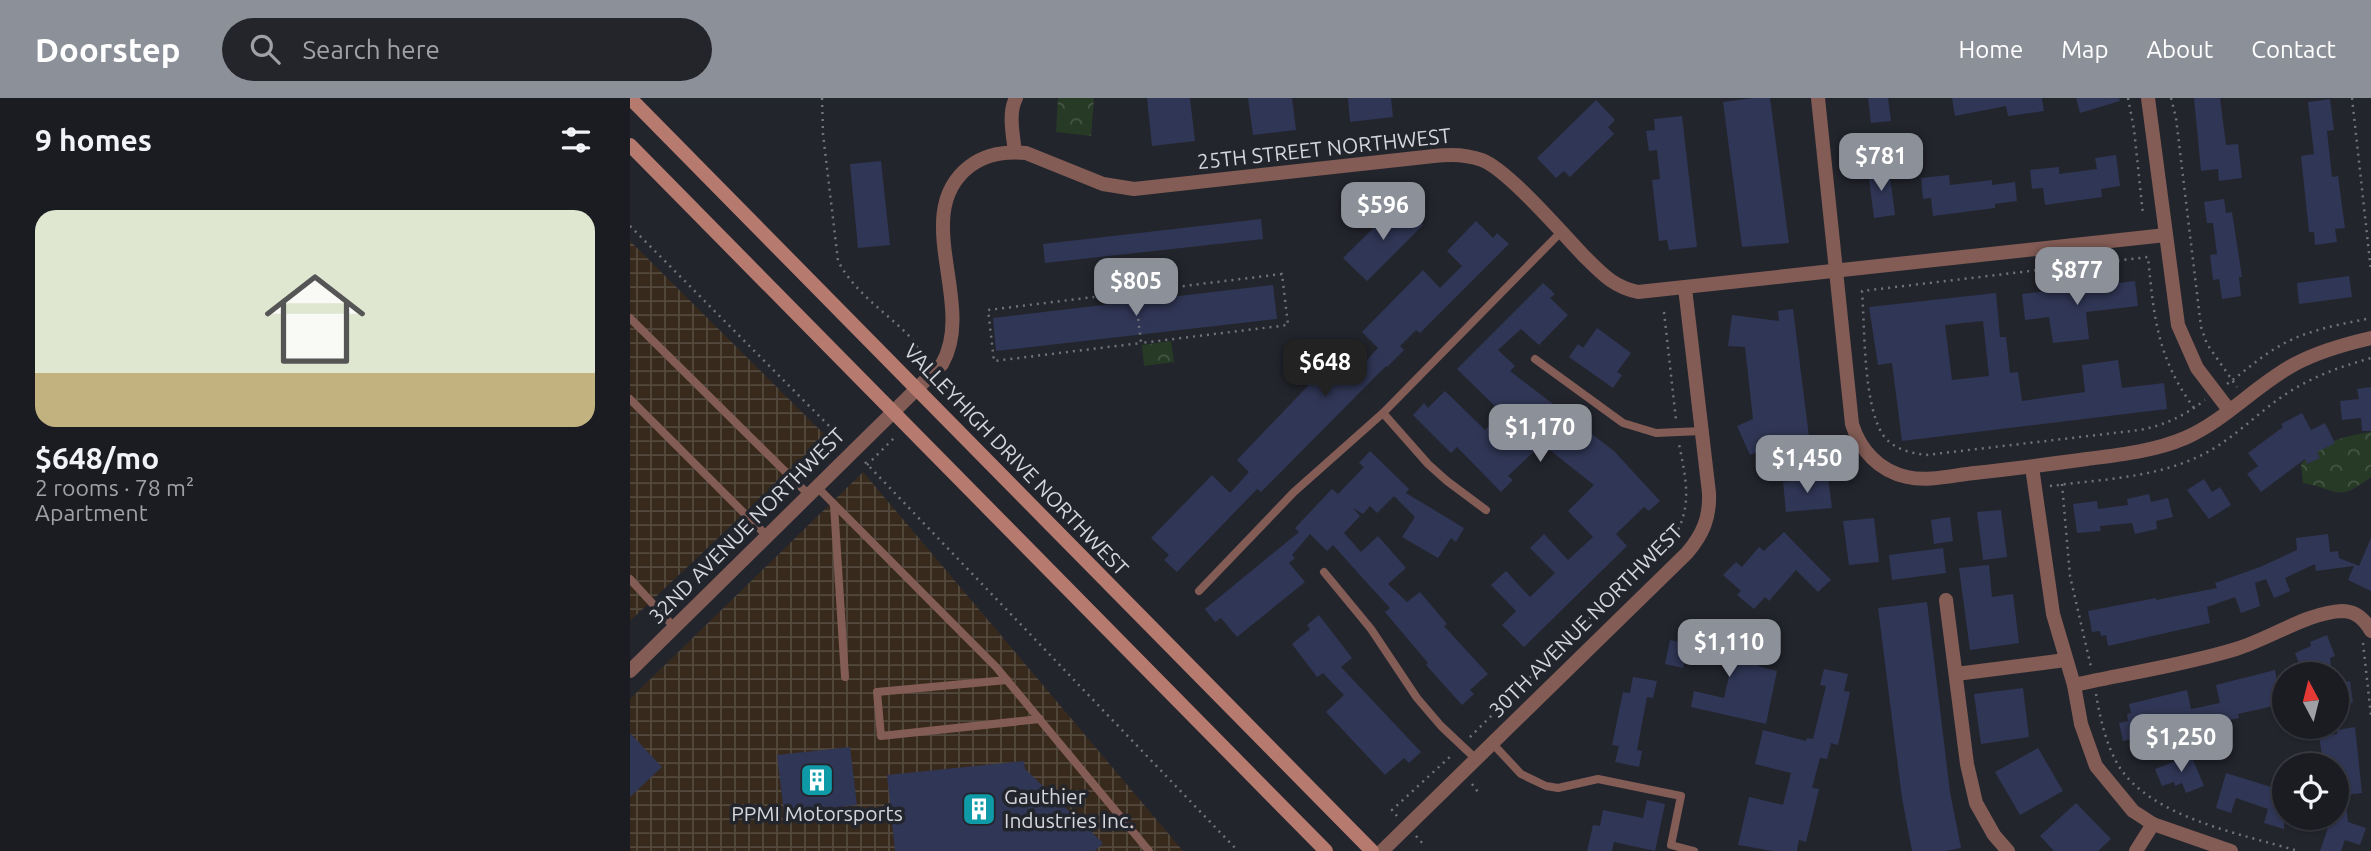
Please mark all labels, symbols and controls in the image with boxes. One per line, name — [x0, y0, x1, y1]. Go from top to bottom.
search box — [222, 18, 712, 81]
icon: search — [246, 30, 284, 68]
text: Doorstep — [35, 31, 180, 68]
text: Search here — [302, 35, 440, 64]
text: Home — [1958, 36, 2023, 63]
text: Map — [2061, 36, 2108, 63]
text: About — [2146, 36, 2213, 63]
text: Contact — [2251, 36, 2336, 63]
icon: filters — [557, 121, 595, 159]
text: 9 homes — [35, 123, 152, 157]
street label: 25TH STREET NORTHWEST — [1196, 123, 1452, 173]
pin: $781 — [1840, 134, 1922, 193]
text: $781 — [1855, 143, 1907, 168]
pin: $596 — [1342, 183, 1424, 242]
text: $596 — [1357, 192, 1409, 217]
pin: $877 — [2036, 248, 2118, 307]
icon: home — [252, 256, 378, 382]
text: $877 — [2051, 257, 2103, 282]
pin: $805 — [1095, 258, 1177, 318]
text: $805 — [1110, 268, 1162, 293]
street label: VALLEYHIGH DRIVE NORTHWEST — [900, 339, 1134, 580]
pin: $648 — [1284, 340, 1366, 399]
text: $648 — [1299, 349, 1351, 374]
pin: $1,170 — [1483, 404, 1597, 464]
text: $1,170 — [1505, 414, 1575, 439]
street label: 32ND AVENUE NORTHWEST — [644, 422, 849, 628]
pin: $1,450 — [1750, 436, 1864, 495]
text: $648/mo — [35, 441, 159, 475]
text: $1,450 — [1772, 445, 1842, 470]
text: 2 rooms · 78 m² — [35, 475, 194, 500]
text: Apartment — [35, 500, 148, 525]
street label: 30TH AVENUE NORTHWEST — [1484, 519, 1687, 722]
pin: $1,110 — [1672, 620, 1786, 679]
text: $1,110 — [1694, 629, 1764, 654]
north arrow — [2272, 662, 2348, 738]
map controls — [2272, 662, 2349, 830]
pin: $1,250 — [2124, 714, 2238, 774]
text: $1,250 — [2146, 724, 2216, 749]
button: locate — [2272, 753, 2349, 830]
building icon: PPMI Motorsports — [798, 761, 836, 799]
place label: Gauthier Industries Inc. — [1004, 784, 1134, 832]
building icon: Gauthier Industries Inc. — [960, 790, 998, 828]
place label: PPMI Motorsports — [731, 801, 903, 825]

